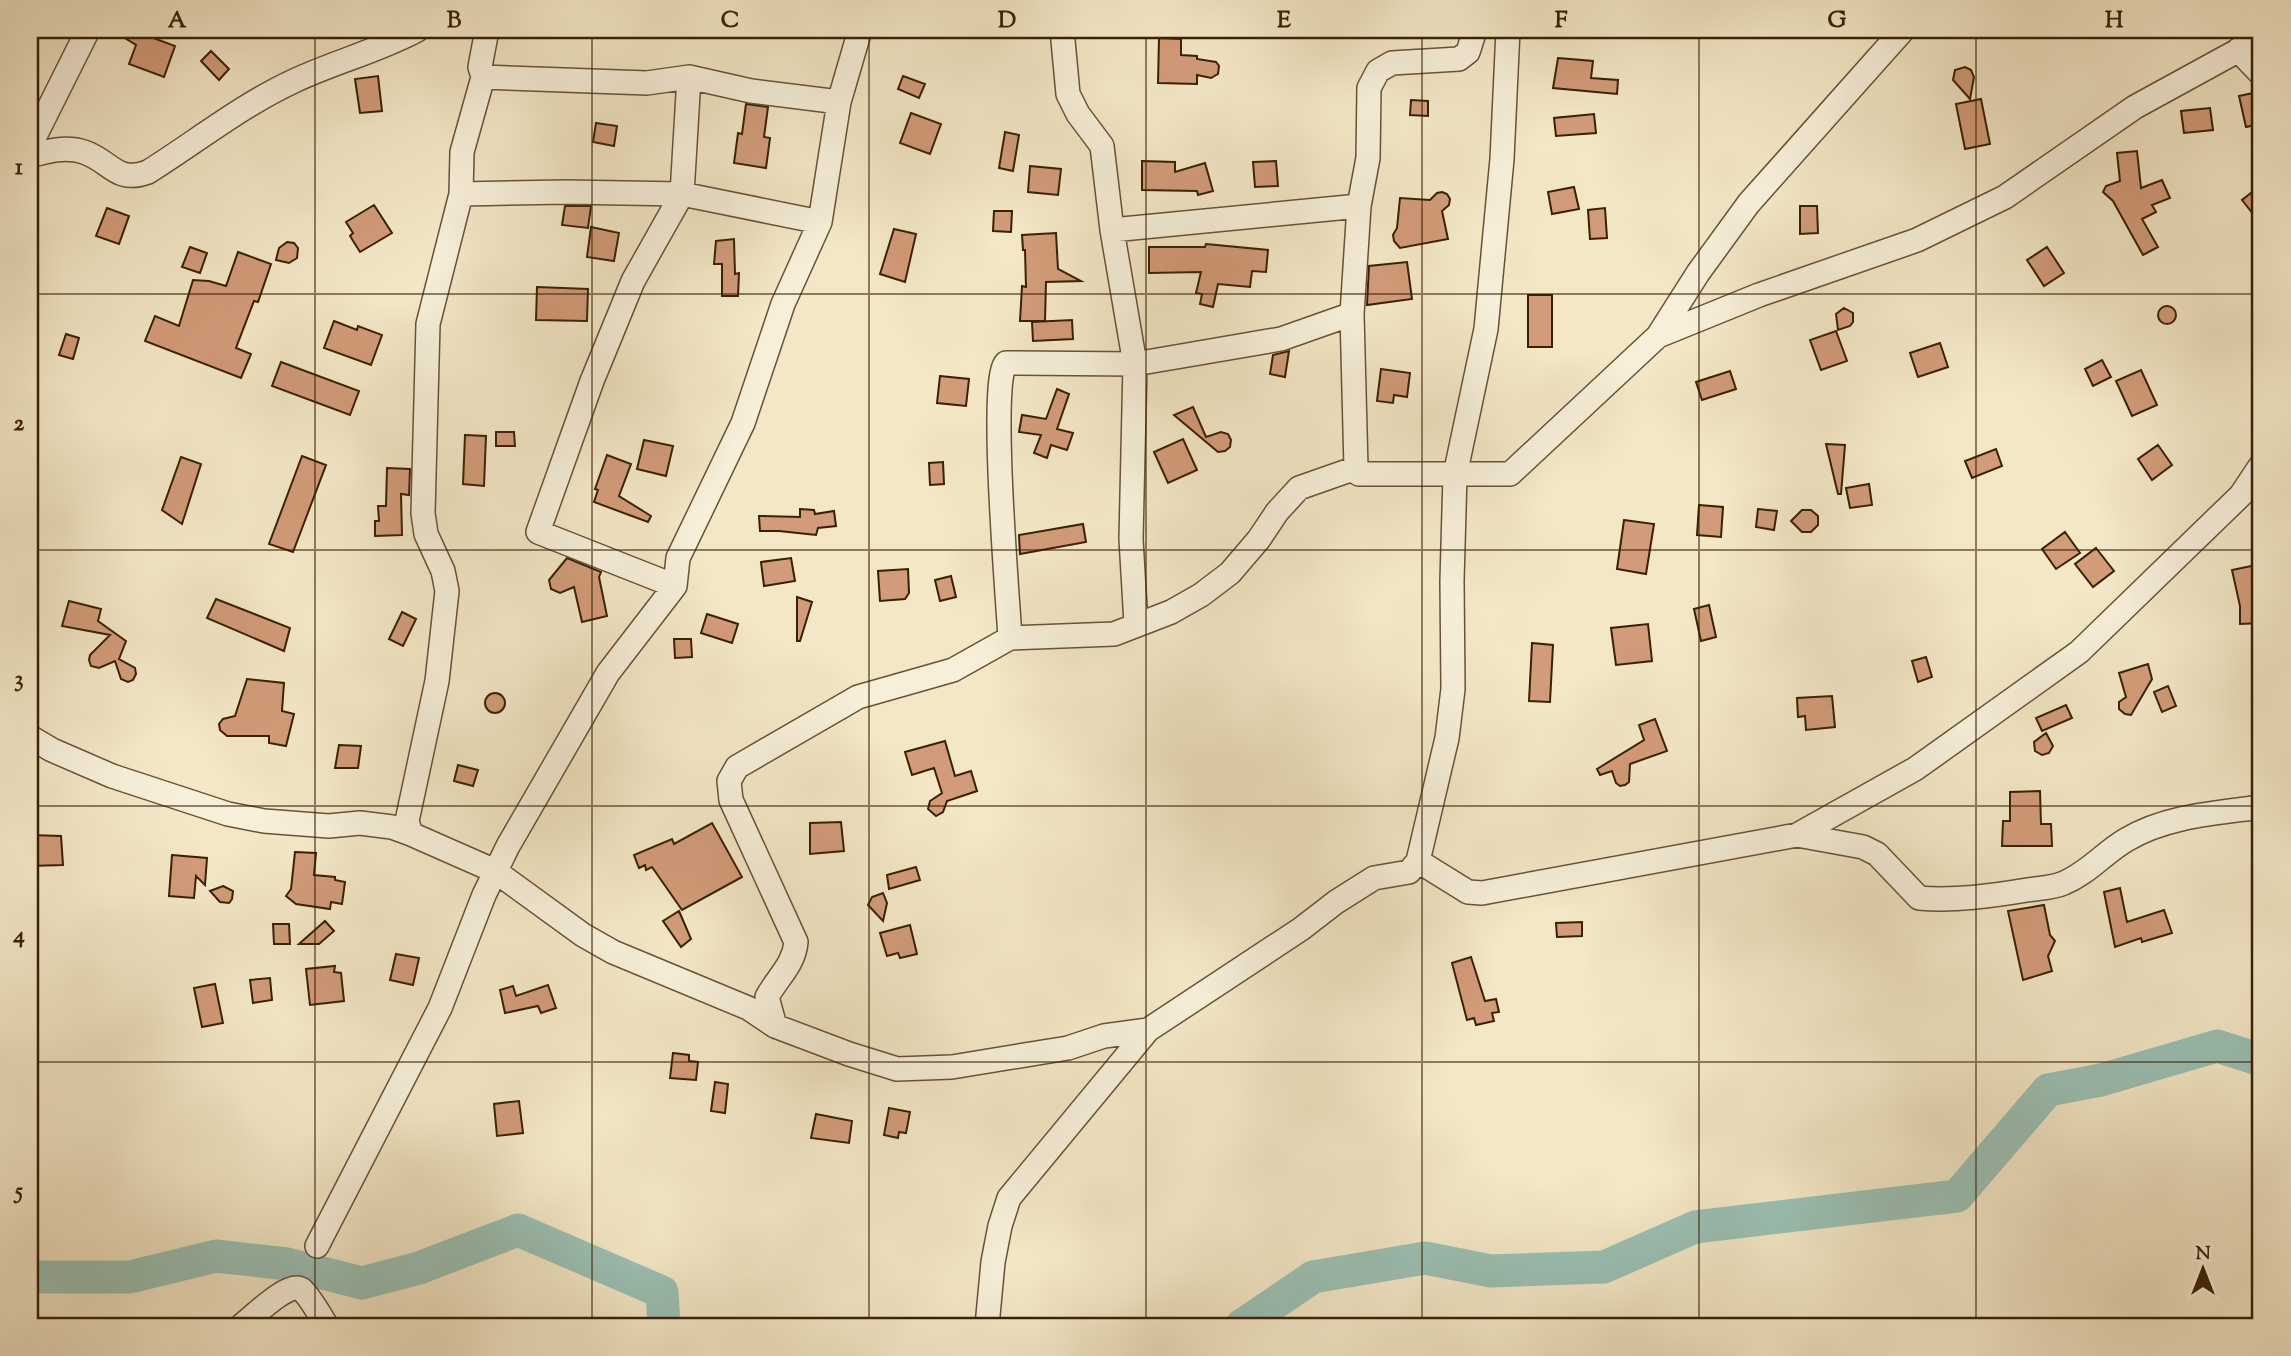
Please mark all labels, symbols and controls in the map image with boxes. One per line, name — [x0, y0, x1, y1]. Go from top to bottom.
text: A — [168, 5, 187, 38]
text: B — [447, 5, 462, 38]
text: C — [721, 5, 739, 38]
text: D — [998, 5, 1016, 38]
text: E — [1277, 5, 1291, 38]
text: F — [1555, 5, 1568, 38]
text: G — [1828, 5, 1847, 38]
text: H — [2105, 5, 2124, 38]
text: 1 — [15, 152, 23, 185]
text: 2 — [14, 408, 25, 441]
text: 3 — [14, 664, 24, 697]
text: 4 — [12, 920, 25, 953]
text: 5 — [13, 1176, 23, 1209]
north arrow — [2168, 1234, 2238, 1304]
text: N — [2195, 1241, 2211, 1268]

